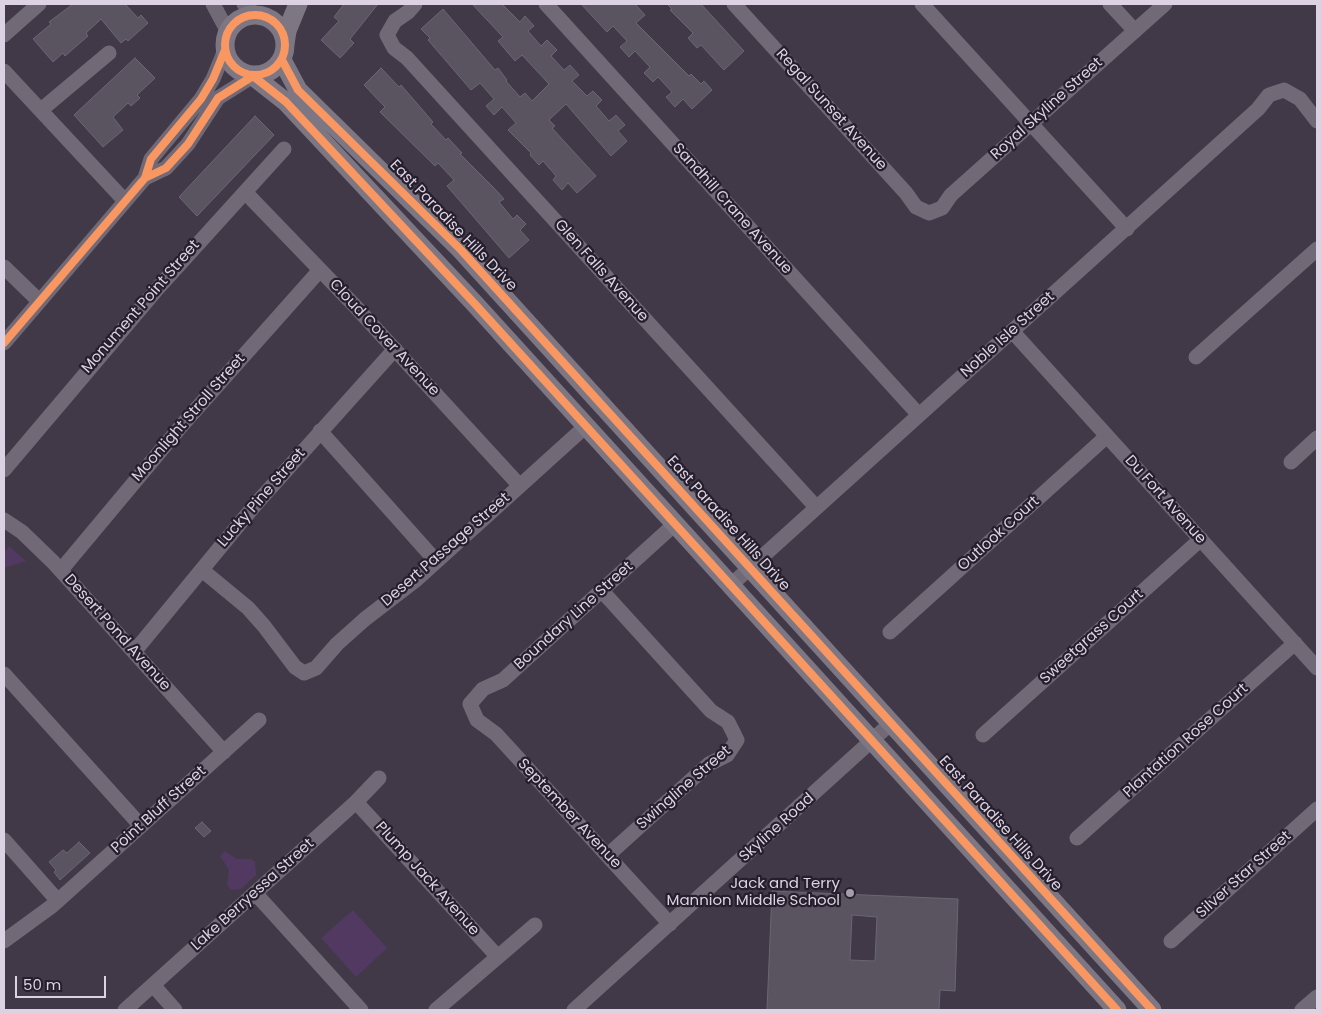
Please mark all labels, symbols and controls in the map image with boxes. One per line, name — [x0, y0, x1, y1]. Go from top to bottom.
street label: Regal Sunset Avenue — [772, 46, 890, 174]
street label: Royal Skyline Street — [987, 54, 1107, 164]
street label: Sandhill Crane Avenue — [668, 140, 796, 278]
street label: East Paradise Hills Drive — [386, 157, 520, 295]
street label: Glen Falls Avenue — [550, 216, 652, 326]
street label: Monument Point Street — [78, 237, 204, 377]
street label: Cloud Cover Avenue — [325, 276, 443, 400]
street label: Noble Isle Street — [957, 288, 1059, 382]
street label: Moonlight Stroll Street — [129, 351, 249, 485]
street label: Lucky Pine Street — [214, 445, 310, 551]
street label: Du Fort Avenue — [1121, 452, 1209, 548]
street label: East Paradise Hills Drive — [663, 453, 793, 595]
street label: Desert Passage Street — [378, 489, 514, 611]
street label: Outlook Court — [955, 493, 1043, 575]
street label: Boundary Line Street — [511, 558, 637, 674]
street label: Desert Pond Avenue — [60, 571, 174, 695]
street label: Sweetgrass Court — [1037, 586, 1147, 688]
street label: Plantation Rose Court — [1120, 680, 1252, 802]
street label: Swingline Street — [633, 742, 735, 834]
street label: East Paradise Hills Drive — [935, 753, 1065, 895]
street label: September Avenue — [513, 755, 625, 873]
street label: Point Bluff Street — [108, 763, 210, 857]
street label: Skyline Road — [736, 790, 818, 866]
street label: Plump Jack Avenue — [371, 818, 483, 940]
street label: Silver Star Street — [1193, 828, 1295, 922]
street label: Lake Berryessa Street — [188, 835, 318, 955]
place label: Jack and Terry Mannion Middle School — [667, 875, 840, 910]
marker: Jack and Terry Mannion Middle School — [844, 887, 856, 899]
scale bar — [18, 966, 109, 998]
text: 50 m — [23, 974, 61, 995]

